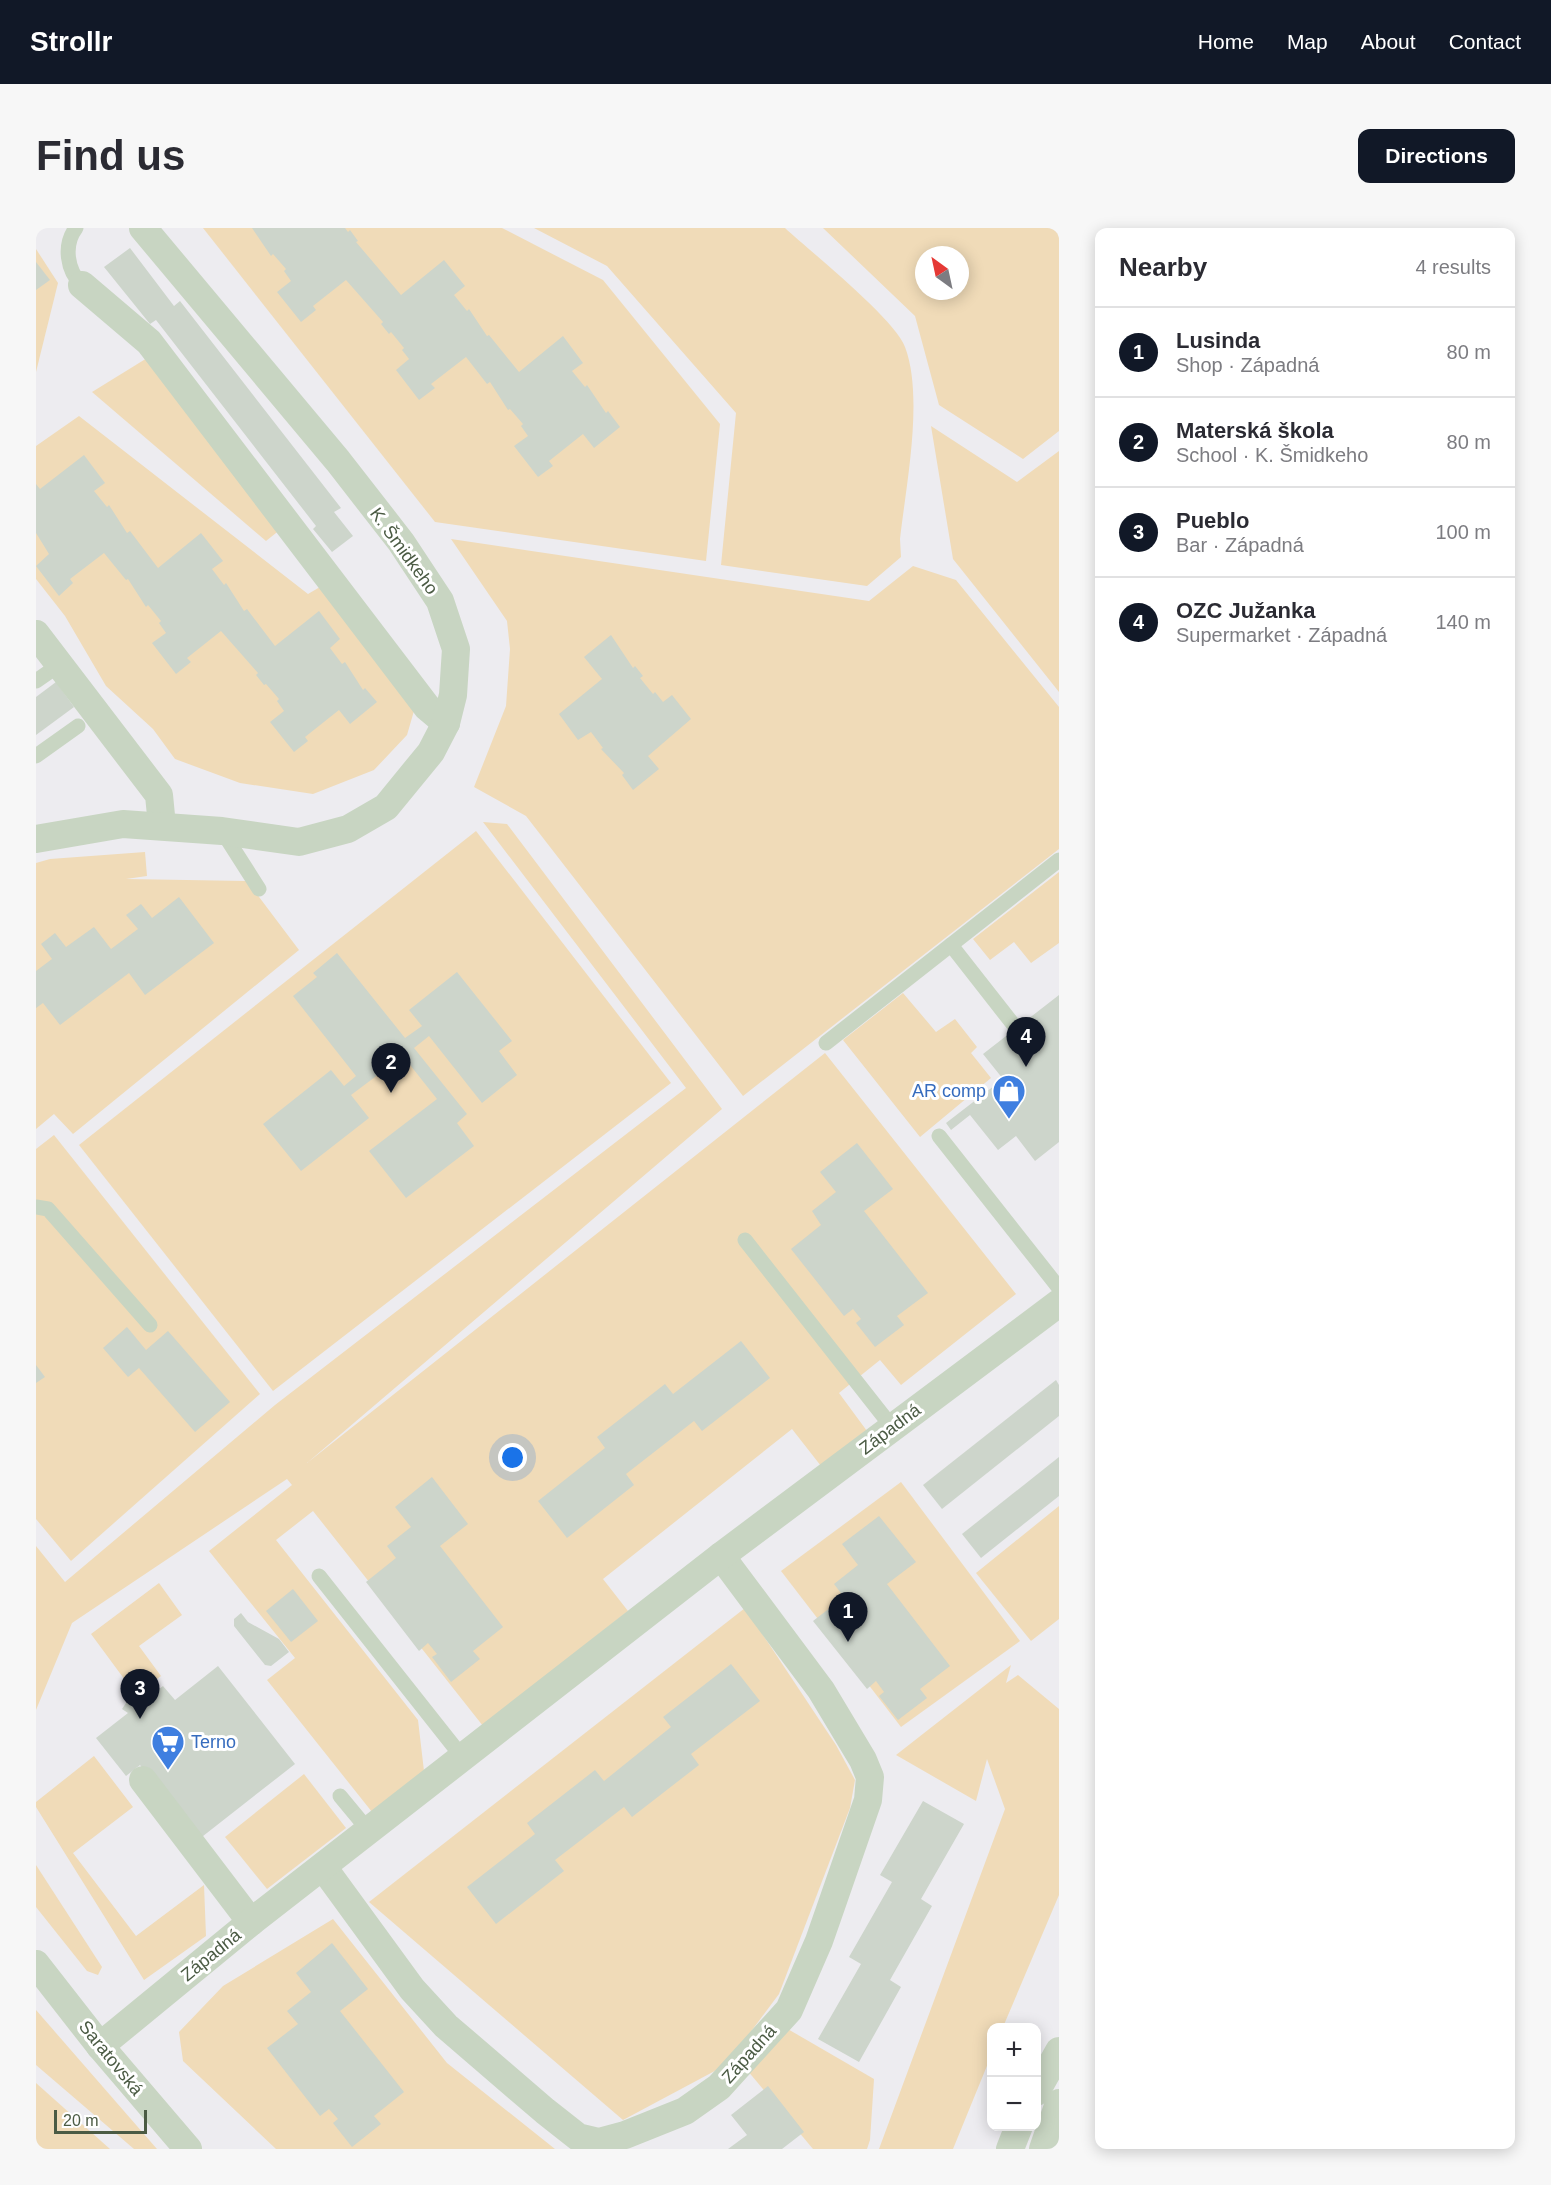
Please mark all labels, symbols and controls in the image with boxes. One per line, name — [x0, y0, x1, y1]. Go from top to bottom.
text: Strollr — [30, 26, 112, 57]
text: Home — [1198, 30, 1254, 53]
text: Map — [1287, 30, 1328, 53]
text: About — [1361, 30, 1416, 53]
text: Contact — [1449, 30, 1521, 53]
button: Directions — [1358, 129, 1515, 183]
text: Find us — [36, 132, 185, 179]
north arrow — [915, 246, 969, 300]
text: Nearby — [1119, 252, 1207, 282]
text: 4 results — [1415, 256, 1491, 278]
text: Lusinda — [1176, 328, 1260, 353]
text: 1 — [1133, 341, 1144, 363]
text: 80 m — [1447, 341, 1491, 363]
text: Shop · Západná — [1176, 354, 1319, 376]
text: Materská škola — [1176, 418, 1334, 443]
text: 2 — [1133, 431, 1144, 453]
text: 80 m — [1447, 431, 1491, 453]
text: School · K. Šmidkeho — [1176, 444, 1368, 466]
street label: K. Šmidkeho — [366, 503, 443, 598]
text: Pueblo — [1176, 508, 1249, 533]
text: 3 — [1133, 521, 1144, 543]
text: 100 m — [1435, 521, 1491, 543]
text: Bar · Západná — [1176, 534, 1304, 556]
text: OZC Južanka — [1176, 598, 1315, 623]
text: 4 — [1133, 611, 1144, 633]
text: 140 m — [1435, 611, 1491, 633]
text: Supermarket · Západná — [1176, 624, 1387, 646]
pin: 4 — [1006, 1018, 1046, 1067]
pin: 2 — [372, 1044, 410, 1093]
shop icon: AR comp — [991, 1073, 1027, 1120]
place label: AR comp — [912, 1081, 986, 1101]
street label: Západná — [856, 1399, 925, 1458]
your location — [498, 1443, 527, 1472]
pin: 1 — [828, 1592, 868, 1642]
pin: 3 — [120, 1670, 160, 1719]
supermarket icon: Terno — [150, 1724, 186, 1771]
place label: Terno — [191, 1732, 236, 1752]
street label: Západná — [177, 1924, 246, 1985]
street label: Saratovská — [75, 2017, 148, 2100]
street label: Západná — [718, 2020, 781, 2087]
map controls — [987, 2023, 1041, 2131]
button: + — [987, 2023, 1041, 2077]
button: − — [987, 2077, 1041, 2131]
scale bar — [54, 2107, 147, 2134]
text: 20 m — [63, 2112, 99, 2129]

